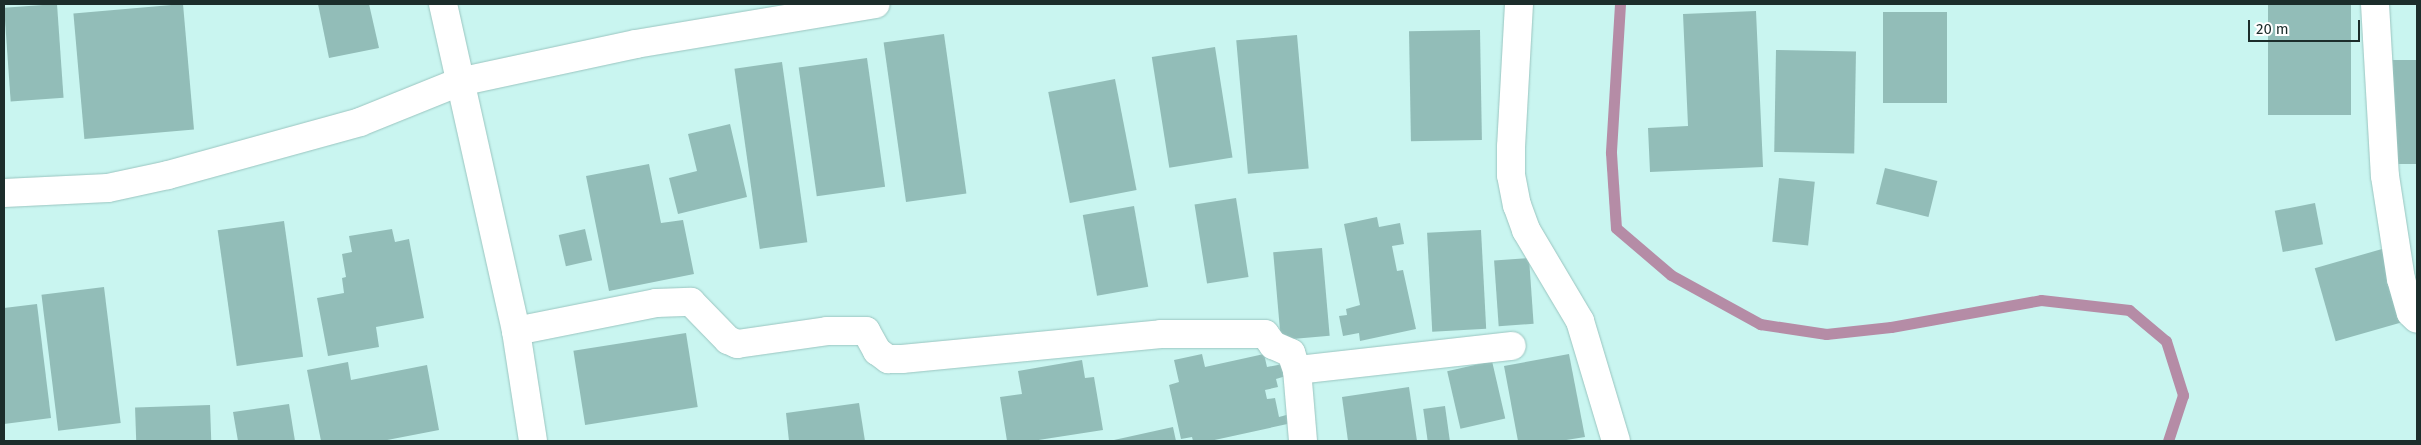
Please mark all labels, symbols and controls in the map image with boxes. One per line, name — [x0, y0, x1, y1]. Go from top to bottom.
scale bar — [2251, 10, 2364, 42]
text: 20 m — [2256, 20, 2289, 38]

